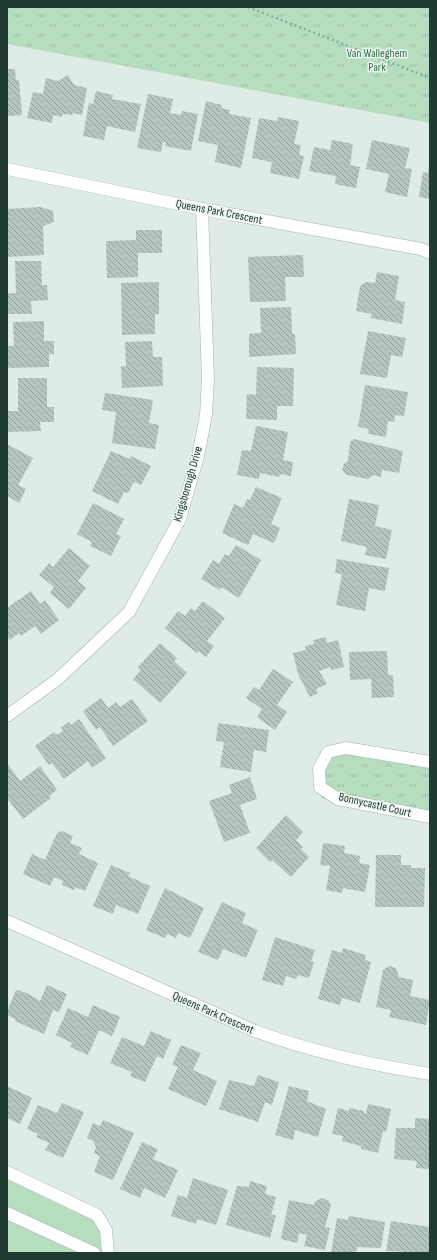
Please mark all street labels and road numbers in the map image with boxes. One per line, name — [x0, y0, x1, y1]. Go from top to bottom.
street label: Queens Park Crescent — [174, 196, 264, 228]
street label: Kingsborough Drive — [170, 444, 206, 524]
street label: Bonnycastle Court — [337, 789, 413, 821]
street label: Queens Park Crescent — [170, 988, 257, 1038]

